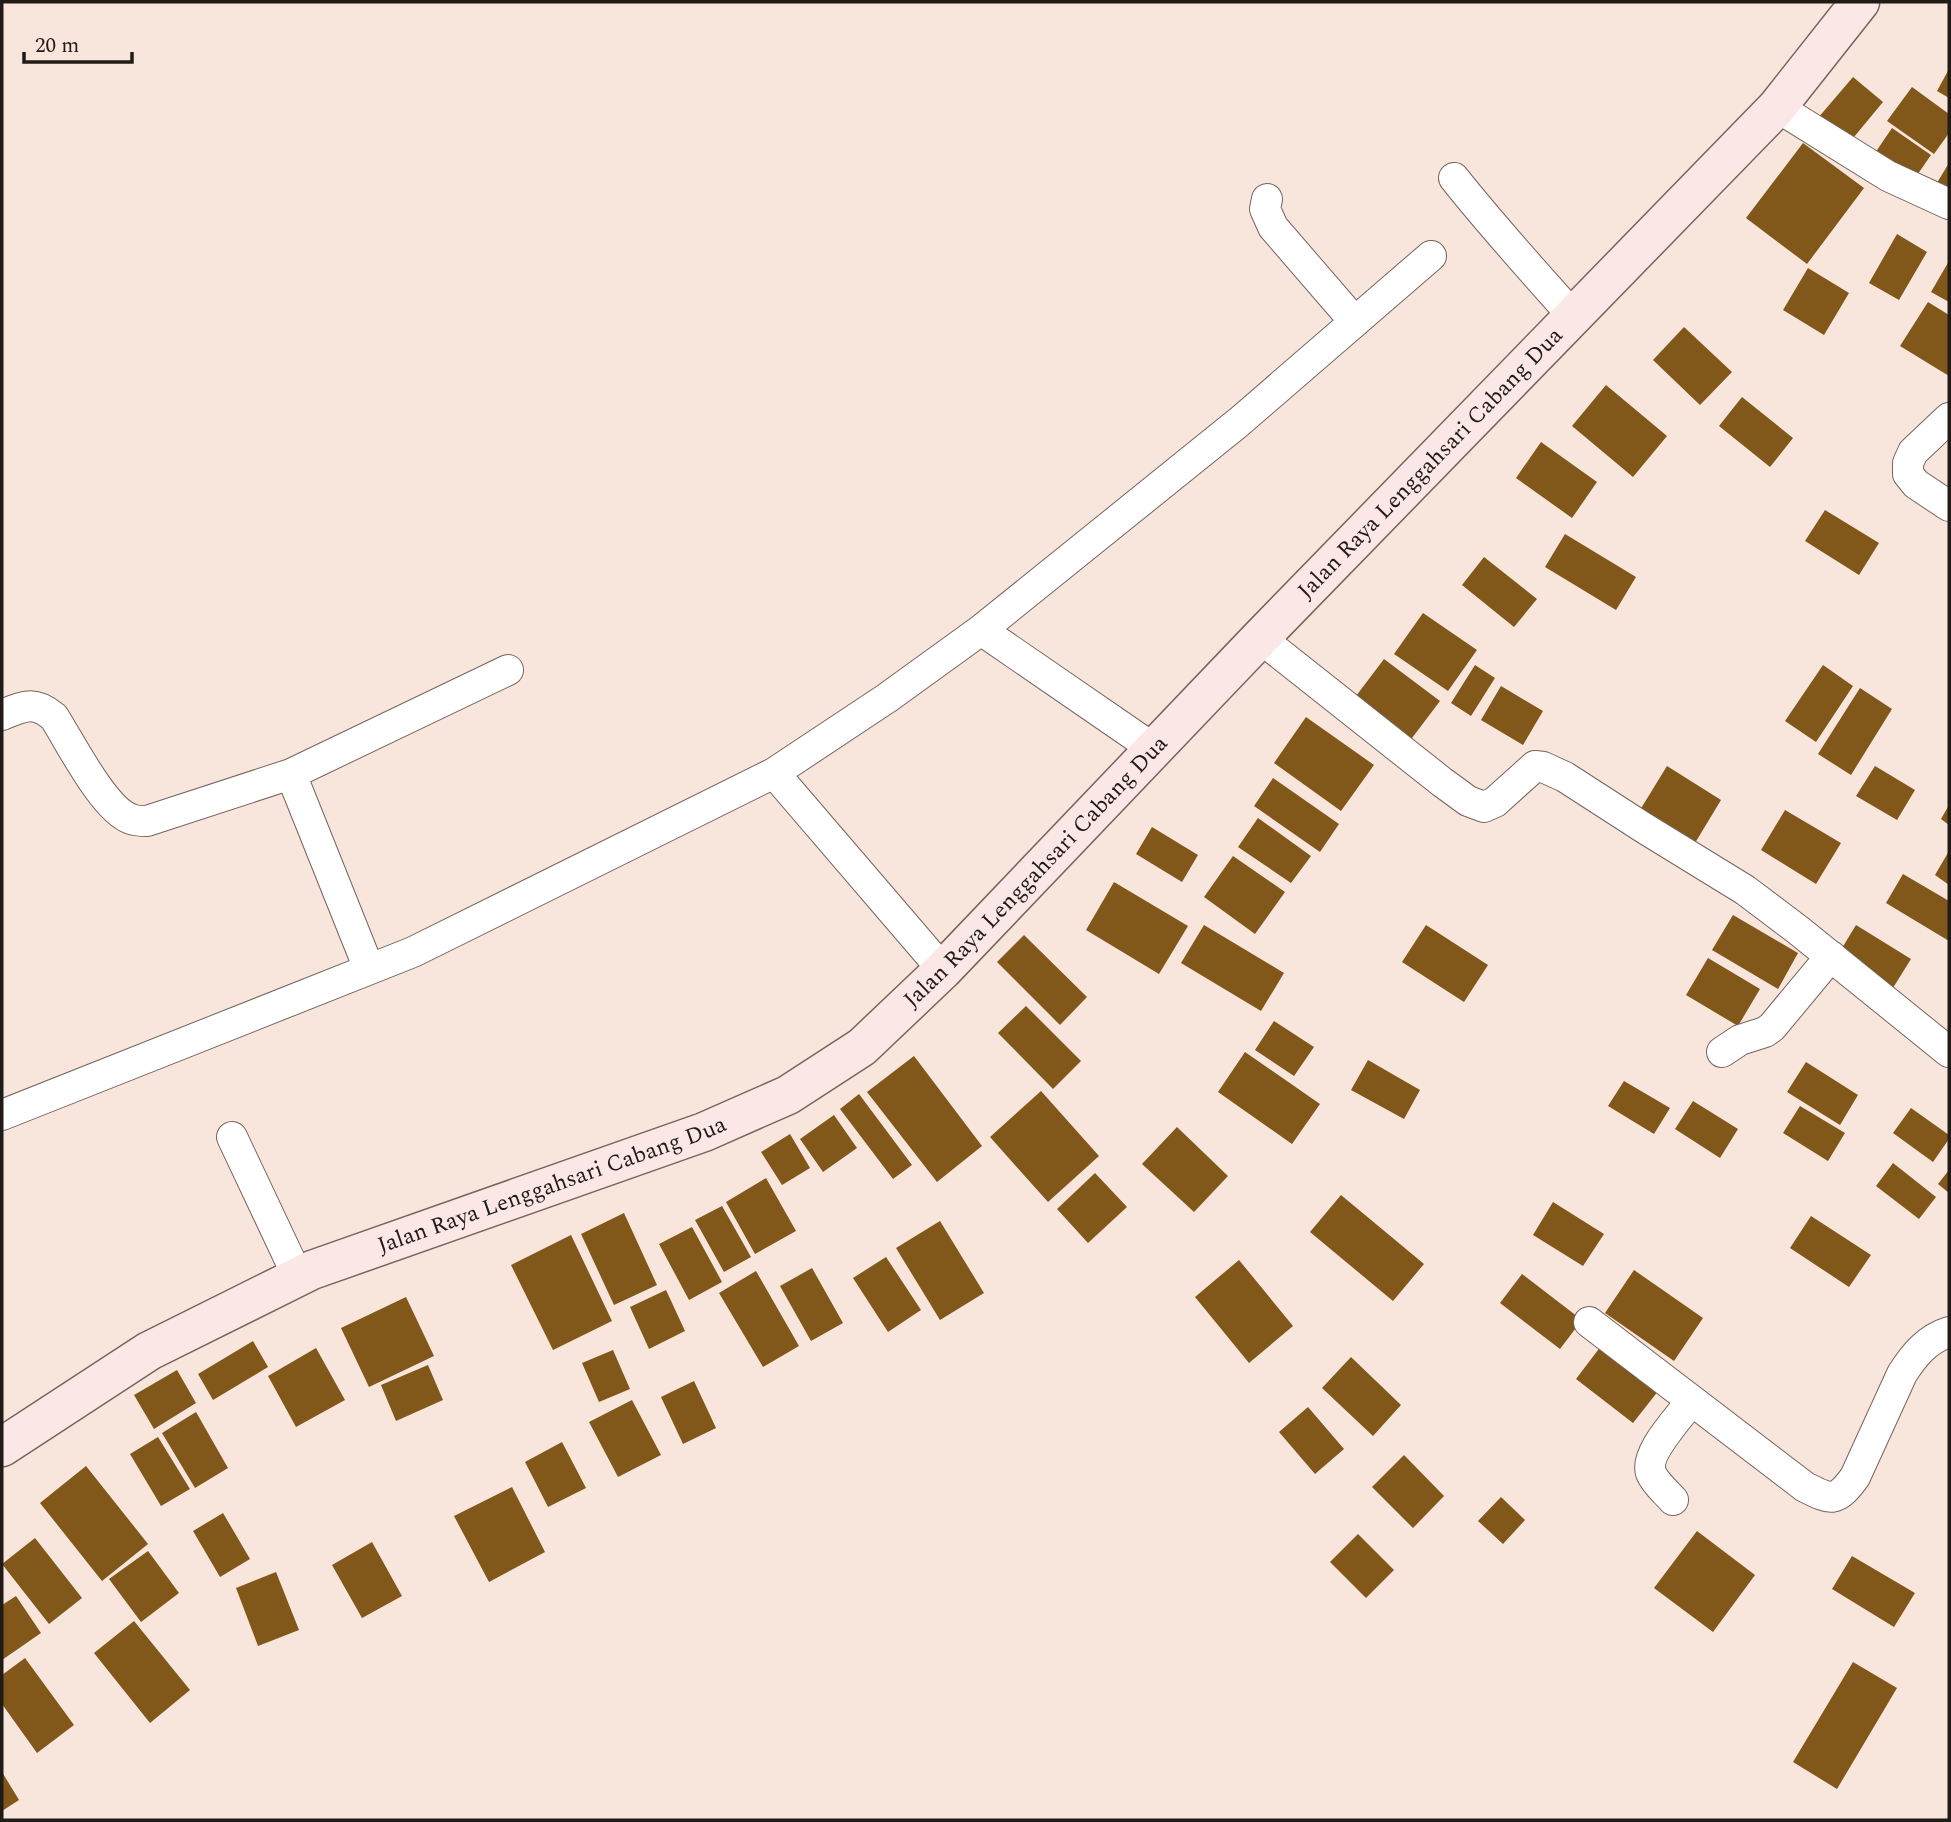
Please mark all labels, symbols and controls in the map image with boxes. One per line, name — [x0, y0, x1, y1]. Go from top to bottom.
scale bar — [24, 21, 133, 65]
text: 20 m — [35, 30, 79, 62]
street label: Jalan Raya Lenggahsari Cabang Dua — [1289, 319, 1571, 607]
street label: Jalan Raya Lenggahsari Cabang Dua — [895, 727, 1176, 1016]
street label: Jalan Raya Lenggahsari Cabang Dua — [373, 1107, 732, 1263]

